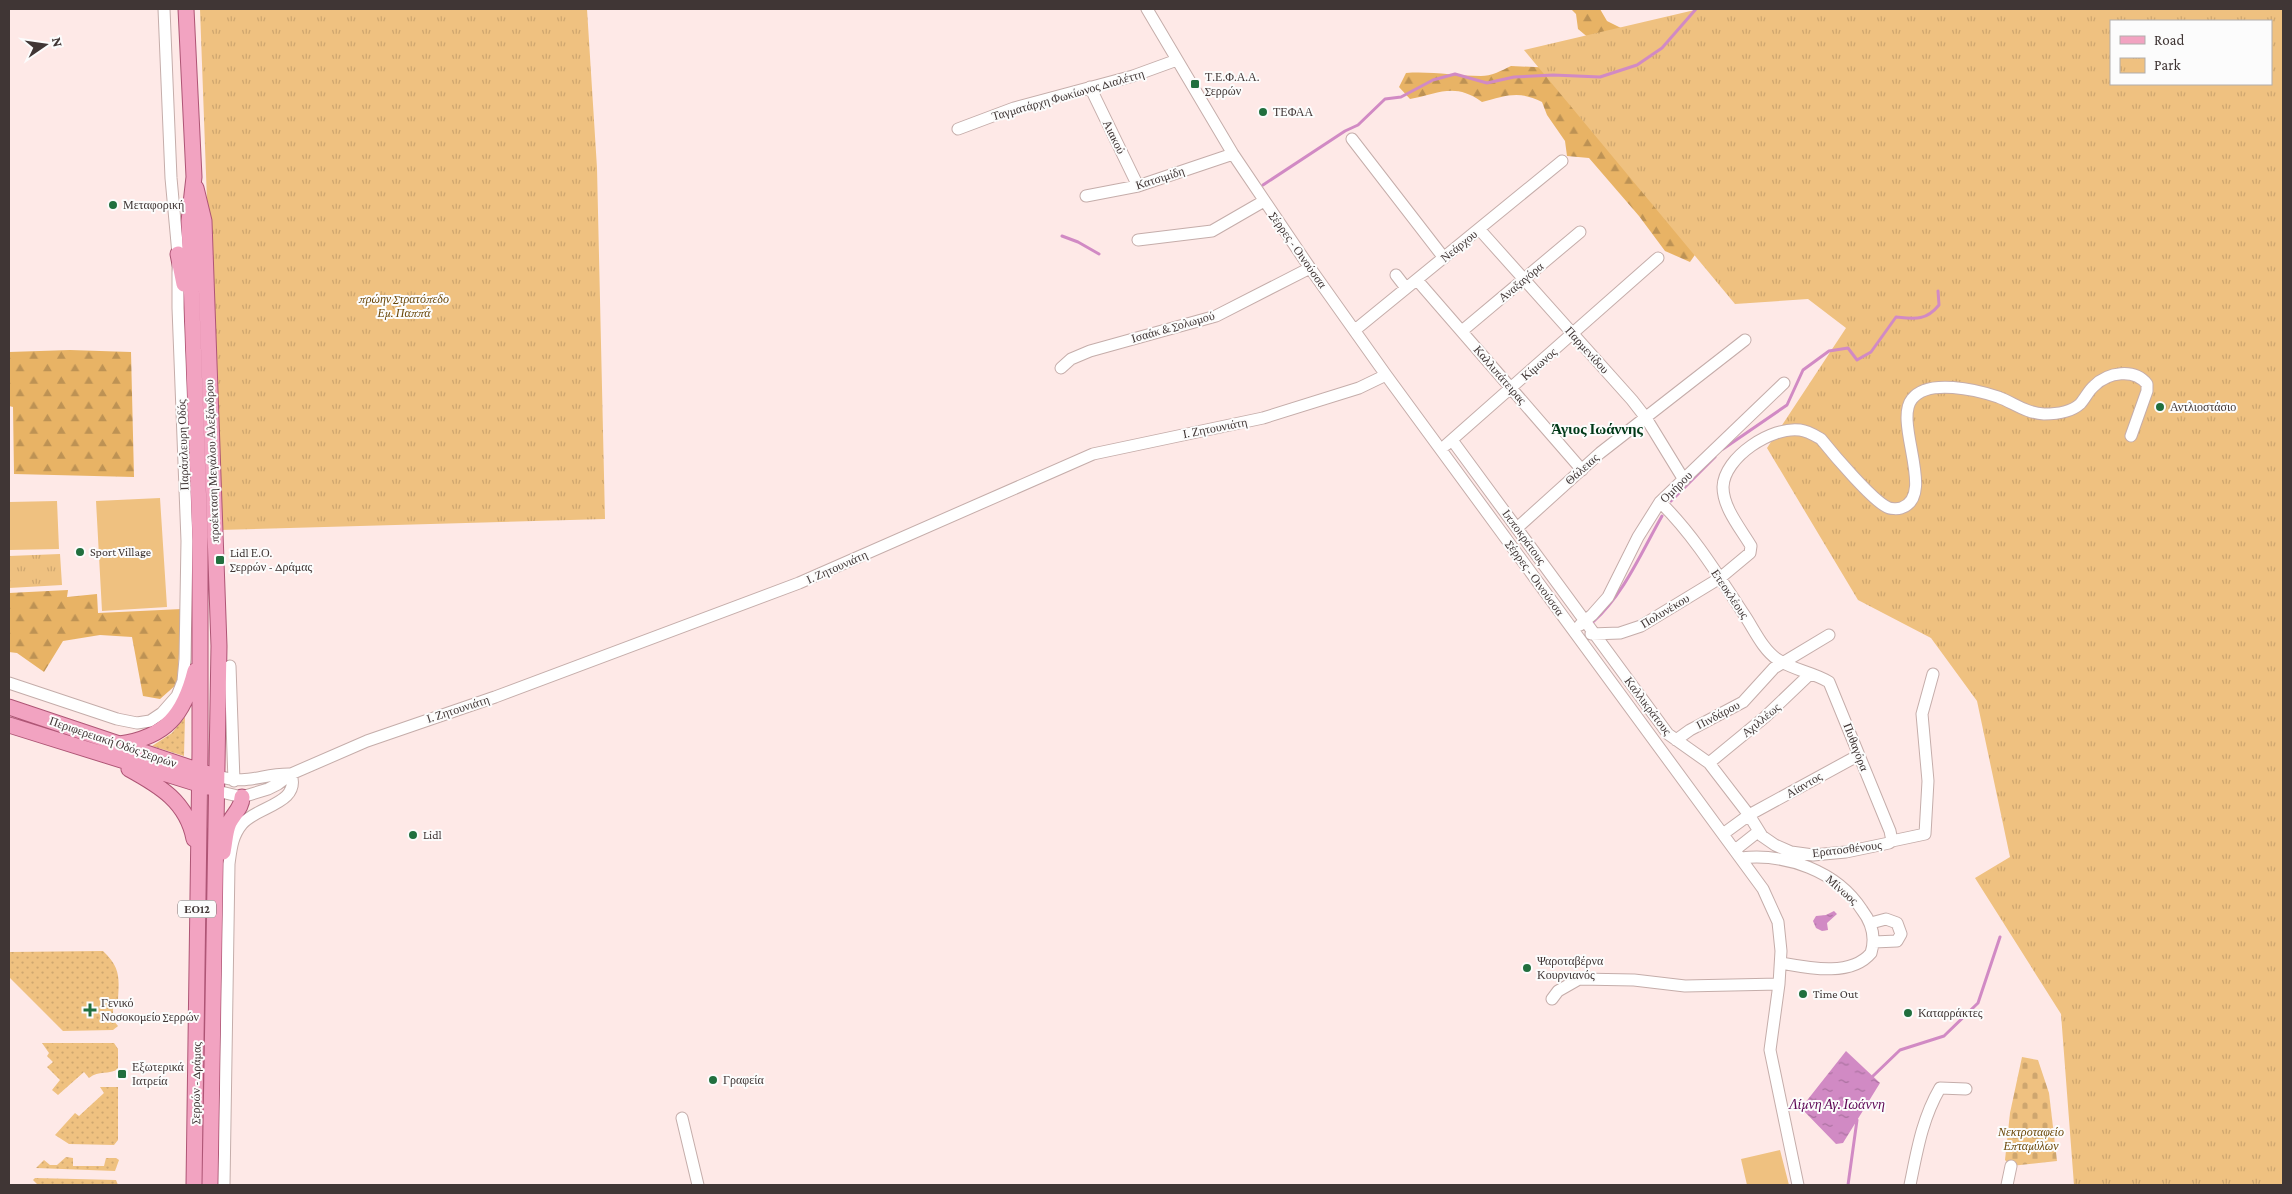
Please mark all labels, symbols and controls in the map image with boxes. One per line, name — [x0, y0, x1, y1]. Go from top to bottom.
north arrow — [20, 20, 70, 70]
legend — [2110, 20, 2272, 85]
text: Road — [2154, 32, 2185, 48]
text: N — [49, 36, 67, 49]
text: Park — [2154, 57, 2181, 73]
street label: Ταγματάρχη Φωκίωνος Διαλέττη — [990, 67, 1146, 123]
place label: Τ.Ε.Φ.Α.Α. Σερρών — [1205, 70, 1260, 98]
marker: Τ.Ε.Φ.Α.Α. Σερρών — [1189, 78, 1201, 90]
place label: ΤΕΦΑΑ — [1273, 105, 1314, 119]
marker: ΤΕΦΑΑ — [1257, 106, 1269, 118]
street label: Αιακού — [1100, 118, 1128, 156]
street label: Κατσιμίδη — [1134, 164, 1186, 192]
place label: Μεταφορική — [123, 198, 184, 212]
marker: Μεταφορική — [107, 199, 119, 211]
street label: Σέρρες - Οινούσσα — [1266, 209, 1330, 291]
street label: Νεάρχου — [1438, 227, 1480, 265]
street label: Αναξαγόρα — [1496, 259, 1547, 305]
park label: πρώην Στρατόπεδο Εμ. Παππά — [358, 292, 449, 320]
street label: Ισαάκ & Σολωμού — [1130, 308, 1216, 346]
street label: Παρμενίδου — [1562, 324, 1612, 377]
street label: Καλλιπάτειρας — [1471, 343, 1529, 407]
street label: Κίμωνος — [1518, 345, 1560, 383]
street label: προέκταση Μεγάλου Αλεξάνδρου — [202, 379, 222, 543]
street label: Παράπλευρη Οδός — [174, 399, 192, 491]
place label: Αντλιοστάσιο — [2170, 400, 2236, 414]
marker: Αντλιοστάσιο — [2154, 401, 2166, 413]
street label: Ι. Ζητουνιάτη — [1182, 415, 1248, 441]
district label: Άγιος Ιωάννης — [1551, 421, 1644, 437]
street label: Θάλειας — [1562, 450, 1602, 488]
street label: Ομήρου — [1657, 468, 1695, 506]
street label: Ιπποκράτους — [1499, 507, 1549, 568]
street label: Σέρρες - Οινούσσα — [1503, 537, 1568, 619]
place label: Sport Village — [90, 545, 151, 559]
marker: Sport Village — [74, 546, 86, 558]
place label: Lidl Ε.Ο. Σερρών - Δράμας — [230, 546, 313, 574]
street label: Ι. Ζητουνιάτη — [804, 547, 870, 587]
marker: Lidl Ε.Ο. Σερρών - Δράμας — [214, 554, 226, 566]
street label: Ετεοκλέους — [1708, 567, 1752, 622]
street label: Πολυνέκου — [1638, 591, 1692, 631]
street label: Καλλικράτους — [1622, 674, 1675, 738]
street label: Ι. Ζητουνιάτη — [425, 692, 491, 726]
street label: Πινδάρου — [1694, 698, 1742, 732]
street label: Αχιλλέως — [1739, 700, 1783, 740]
street label: Περιφερειακή Οδός Σερρών — [48, 714, 179, 771]
street label: Πυθαγόρα — [1840, 721, 1872, 774]
street label: Αίαντος — [1784, 769, 1825, 801]
place label: Lidl — [423, 828, 442, 842]
marker: Lidl — [407, 829, 419, 841]
street label: Ερατοσθένους — [1812, 838, 1883, 860]
street label: Μίνωος — [1823, 872, 1861, 908]
road number: ΕΟ12 — [178, 901, 216, 918]
place label: Ψαροταβέρνα Κουρνιανός — [1537, 954, 1604, 982]
marker: Ψαροταβέρνα Κουρνιανός — [1521, 962, 1533, 974]
place label: Time Out — [1813, 987, 1859, 1001]
marker: Time Out — [1797, 988, 1809, 1000]
place label: Γενικό Νοσοκομείο Σερρών — [101, 996, 200, 1024]
marker: Γενικό Νοσοκομείο Σερρών — [83, 1003, 97, 1017]
place label: Καταρράκτες — [1918, 1006, 1983, 1020]
marker: Καταρράκτες — [1902, 1007, 1914, 1019]
street label: Σερρών - Δράμας — [188, 1042, 204, 1124]
place label: Εξωτερικά Ιατρεία — [132, 1060, 185, 1088]
marker: Εξωτερικά Ιατρεία — [116, 1068, 128, 1080]
place label: Γραφεία — [723, 1073, 764, 1087]
marker: Γραφεία — [707, 1074, 719, 1086]
water label: Λίμνη Αγ. Ιωάννη — [1787, 1096, 1885, 1112]
park label: Νεκτροταφείο Επταμύλων — [1997, 1125, 2064, 1153]

